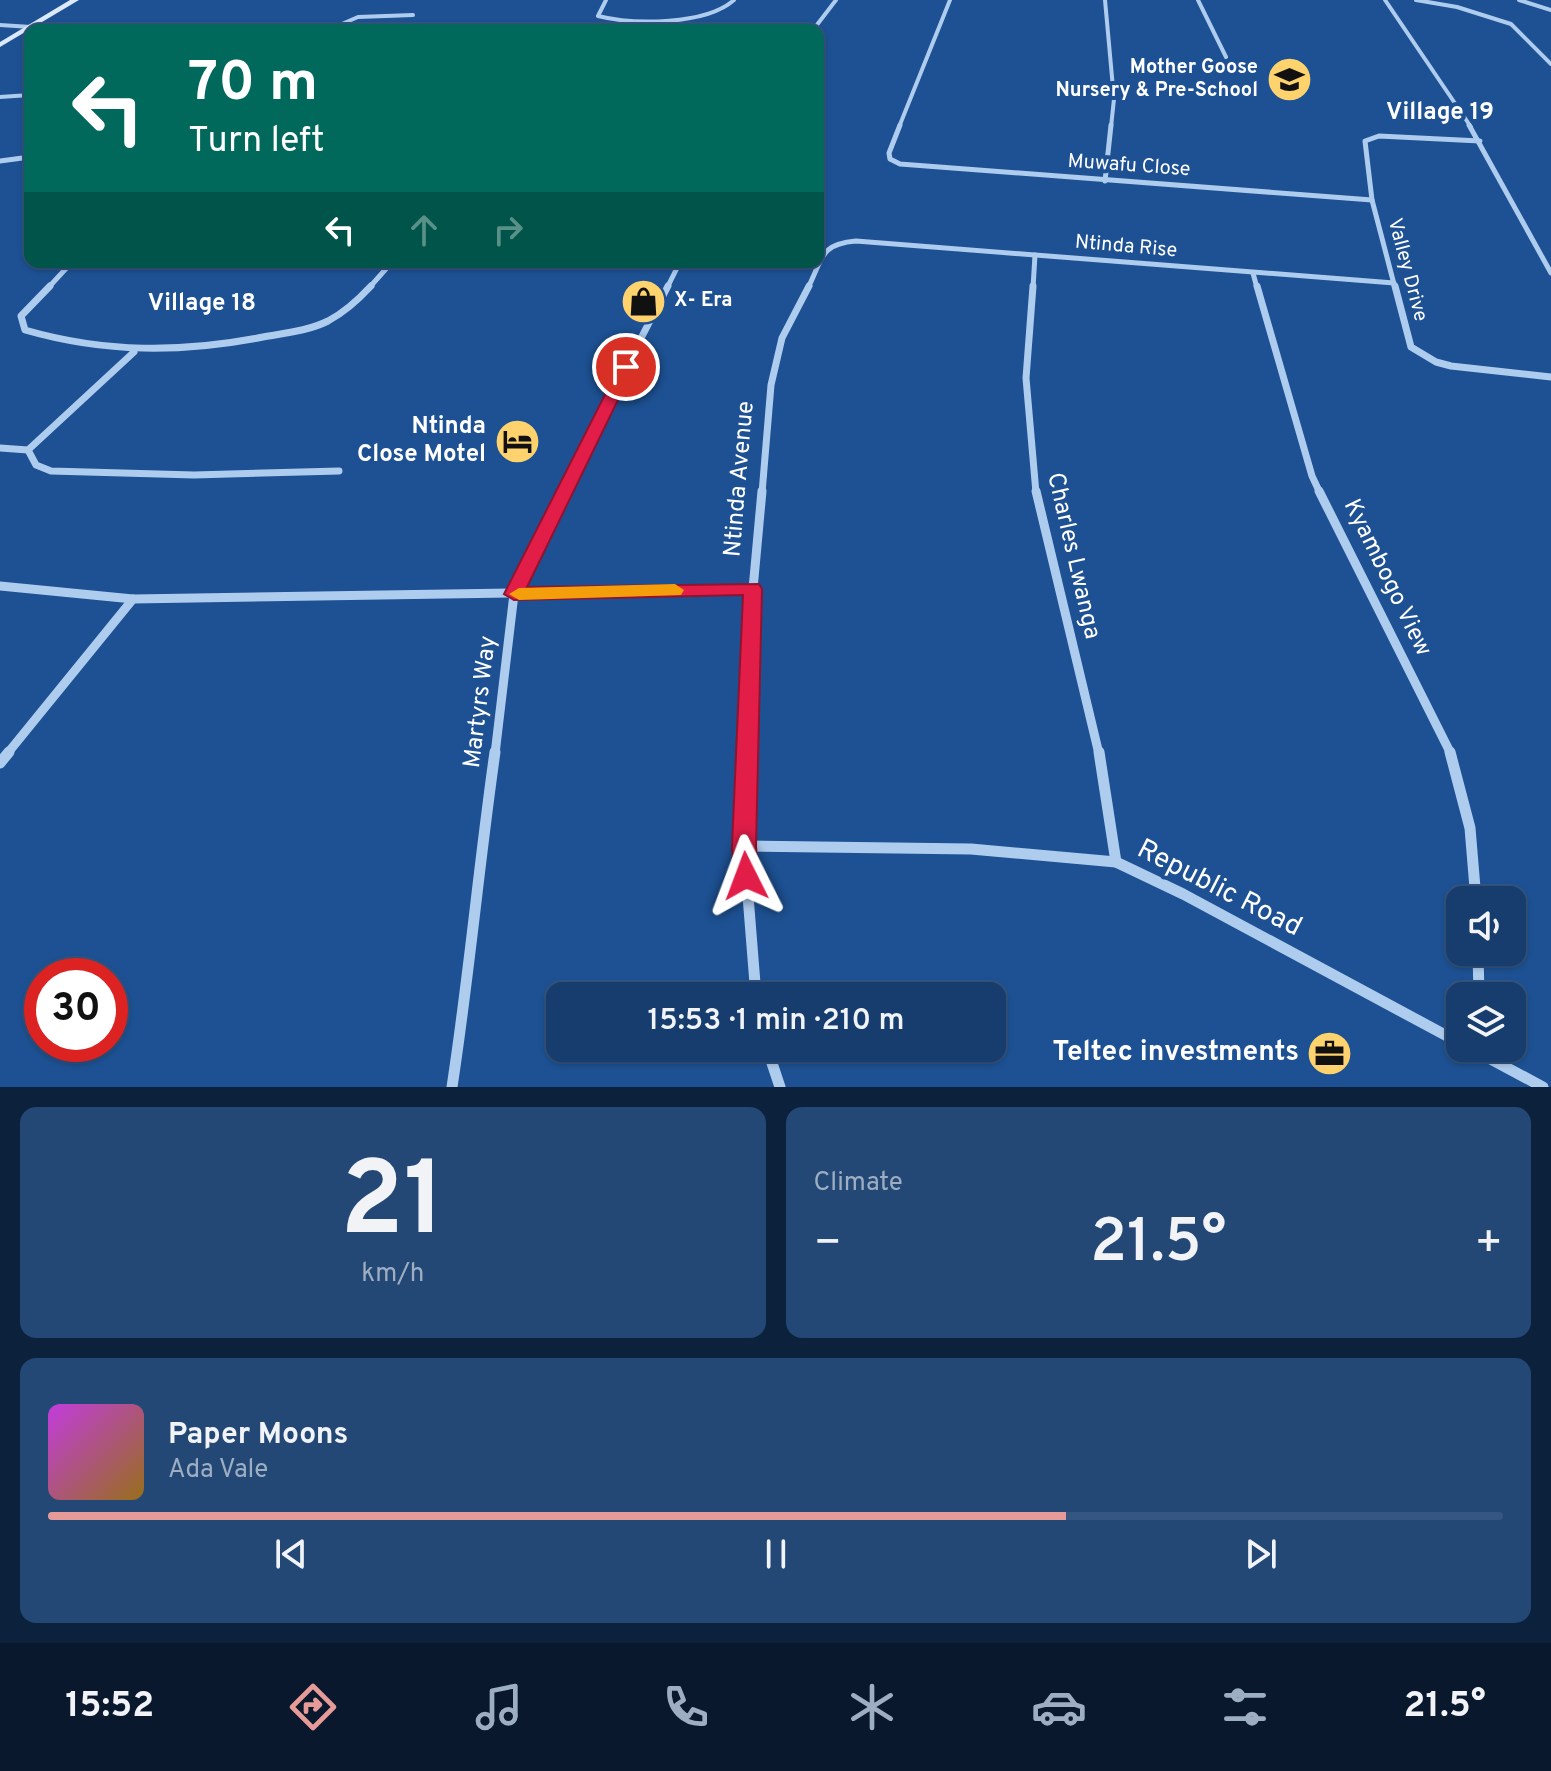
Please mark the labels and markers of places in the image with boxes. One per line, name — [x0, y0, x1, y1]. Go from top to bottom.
place label: Mother Goose Nursery & Pre-School — [1055, 55, 1258, 104]
school or university icon: Mother Goose Nursery & Pre-School — [1265, 55, 1313, 103]
shop icon: X- Era — [619, 277, 667, 325]
place label: X- Era — [674, 288, 733, 314]
pin — [592, 333, 660, 401]
place label: Ntinda Close Motel — [357, 412, 486, 470]
hotel icon: Ntinda Close Motel — [493, 417, 541, 465]
office icon: Teltec investments — [1306, 1029, 1354, 1077]
place label: Teltec investments — [1053, 1035, 1299, 1071]

